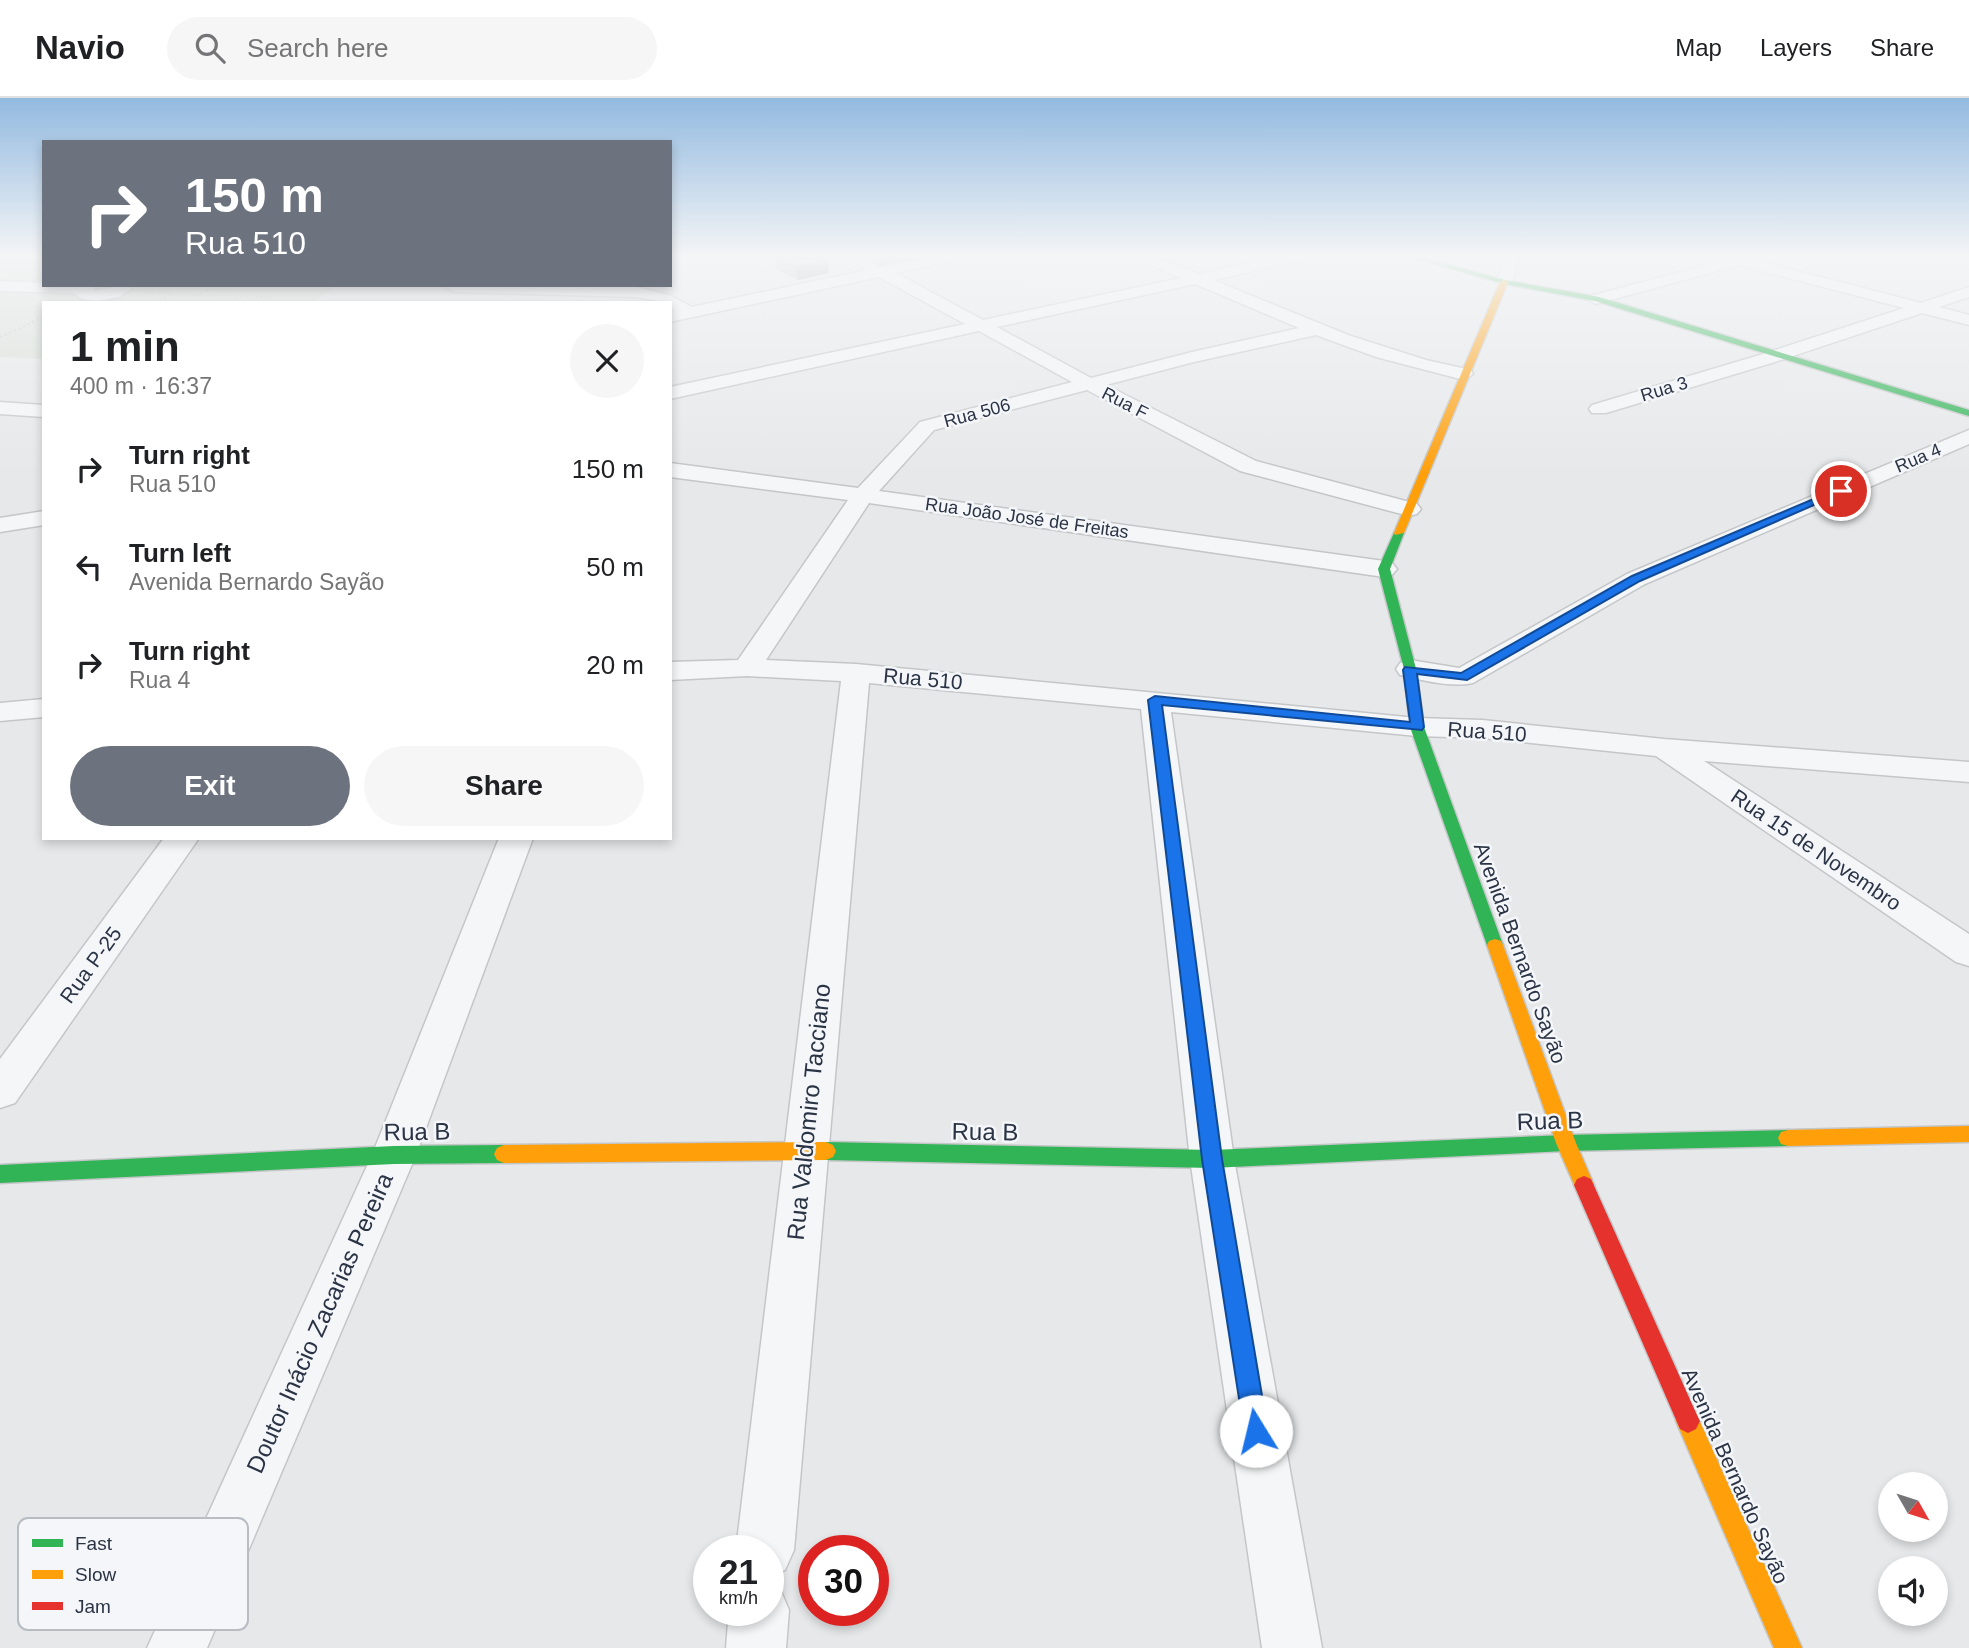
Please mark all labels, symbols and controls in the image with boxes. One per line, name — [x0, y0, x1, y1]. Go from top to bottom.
search box — [167, 17, 657, 80]
text: Navio — [35, 29, 125, 66]
icon: search — [191, 29, 229, 67]
text: Search here — [247, 33, 389, 63]
text: Map — [1675, 34, 1722, 61]
text: Layers — [1760, 34, 1832, 61]
text: Share — [1870, 34, 1934, 61]
icon: right — [70, 168, 161, 259]
text: 150 m — [185, 168, 324, 222]
text: Rua 510 — [185, 225, 306, 261]
text: 1 min — [70, 323, 180, 370]
button: close — [570, 324, 644, 398]
street label: Rua 3 — [1638, 372, 1690, 406]
text: 400 m · 16:37 — [70, 373, 212, 399]
street label: Rua F — [1099, 383, 1151, 423]
street label: Rua 506 — [942, 395, 1012, 431]
street label: Rua 4 — [1892, 439, 1944, 477]
text: Turn right — [129, 440, 250, 470]
icon: right — [70, 450, 108, 488]
text: 150 m — [572, 454, 644, 484]
pin — [1811, 461, 1871, 521]
text: Rua 510 — [129, 471, 216, 497]
icon: arrive — [1822, 472, 1860, 510]
street label: Rua João José de Freitas — [924, 494, 1130, 542]
text: Turn left — [129, 538, 231, 568]
icon: left — [70, 548, 108, 586]
text: 50 m — [586, 552, 644, 582]
text: Avenida Bernardo Sayão — [129, 569, 384, 595]
text: Turn right — [129, 636, 250, 666]
icon: right — [70, 646, 108, 684]
text: 20 m — [586, 650, 644, 680]
street label: Rua 510 — [882, 664, 964, 693]
text: Rua 4 — [129, 667, 190, 693]
street label: Rua 510 — [1447, 717, 1527, 746]
button: Exit — [70, 746, 350, 826]
button: Share — [364, 746, 644, 826]
street label: Rua 15 de Novembro — [1727, 784, 1905, 915]
street label: Avenida Bernardo Sayão — [1470, 839, 1571, 1066]
street label: Rua P-25 — [55, 922, 126, 1007]
street label: Rua Valdomiro Tacciano — [782, 982, 835, 1242]
street label: Rua B — [1516, 1106, 1584, 1135]
street label: Rua B — [383, 1117, 451, 1146]
street label: Rua B — [951, 1117, 1019, 1146]
street label: Doutor Inácio Zacarias Pereira — [241, 1168, 398, 1477]
street label: Avenida Bernardo Sayão — [1678, 1365, 1793, 1587]
position arrow — [1219, 1394, 1293, 1468]
north arrow — [1878, 1472, 1948, 1542]
map controls — [1878, 1472, 1948, 1626]
legend — [18, 1518, 248, 1630]
text: Fast — [75, 1533, 113, 1554]
speed limit sign: 30 — [798, 1535, 889, 1626]
text: 21 — [719, 1552, 758, 1591]
button: sound — [1878, 1556, 1948, 1626]
text: Slow — [75, 1564, 116, 1585]
text: km/h — [719, 1588, 758, 1608]
text: Jam — [75, 1596, 111, 1617]

